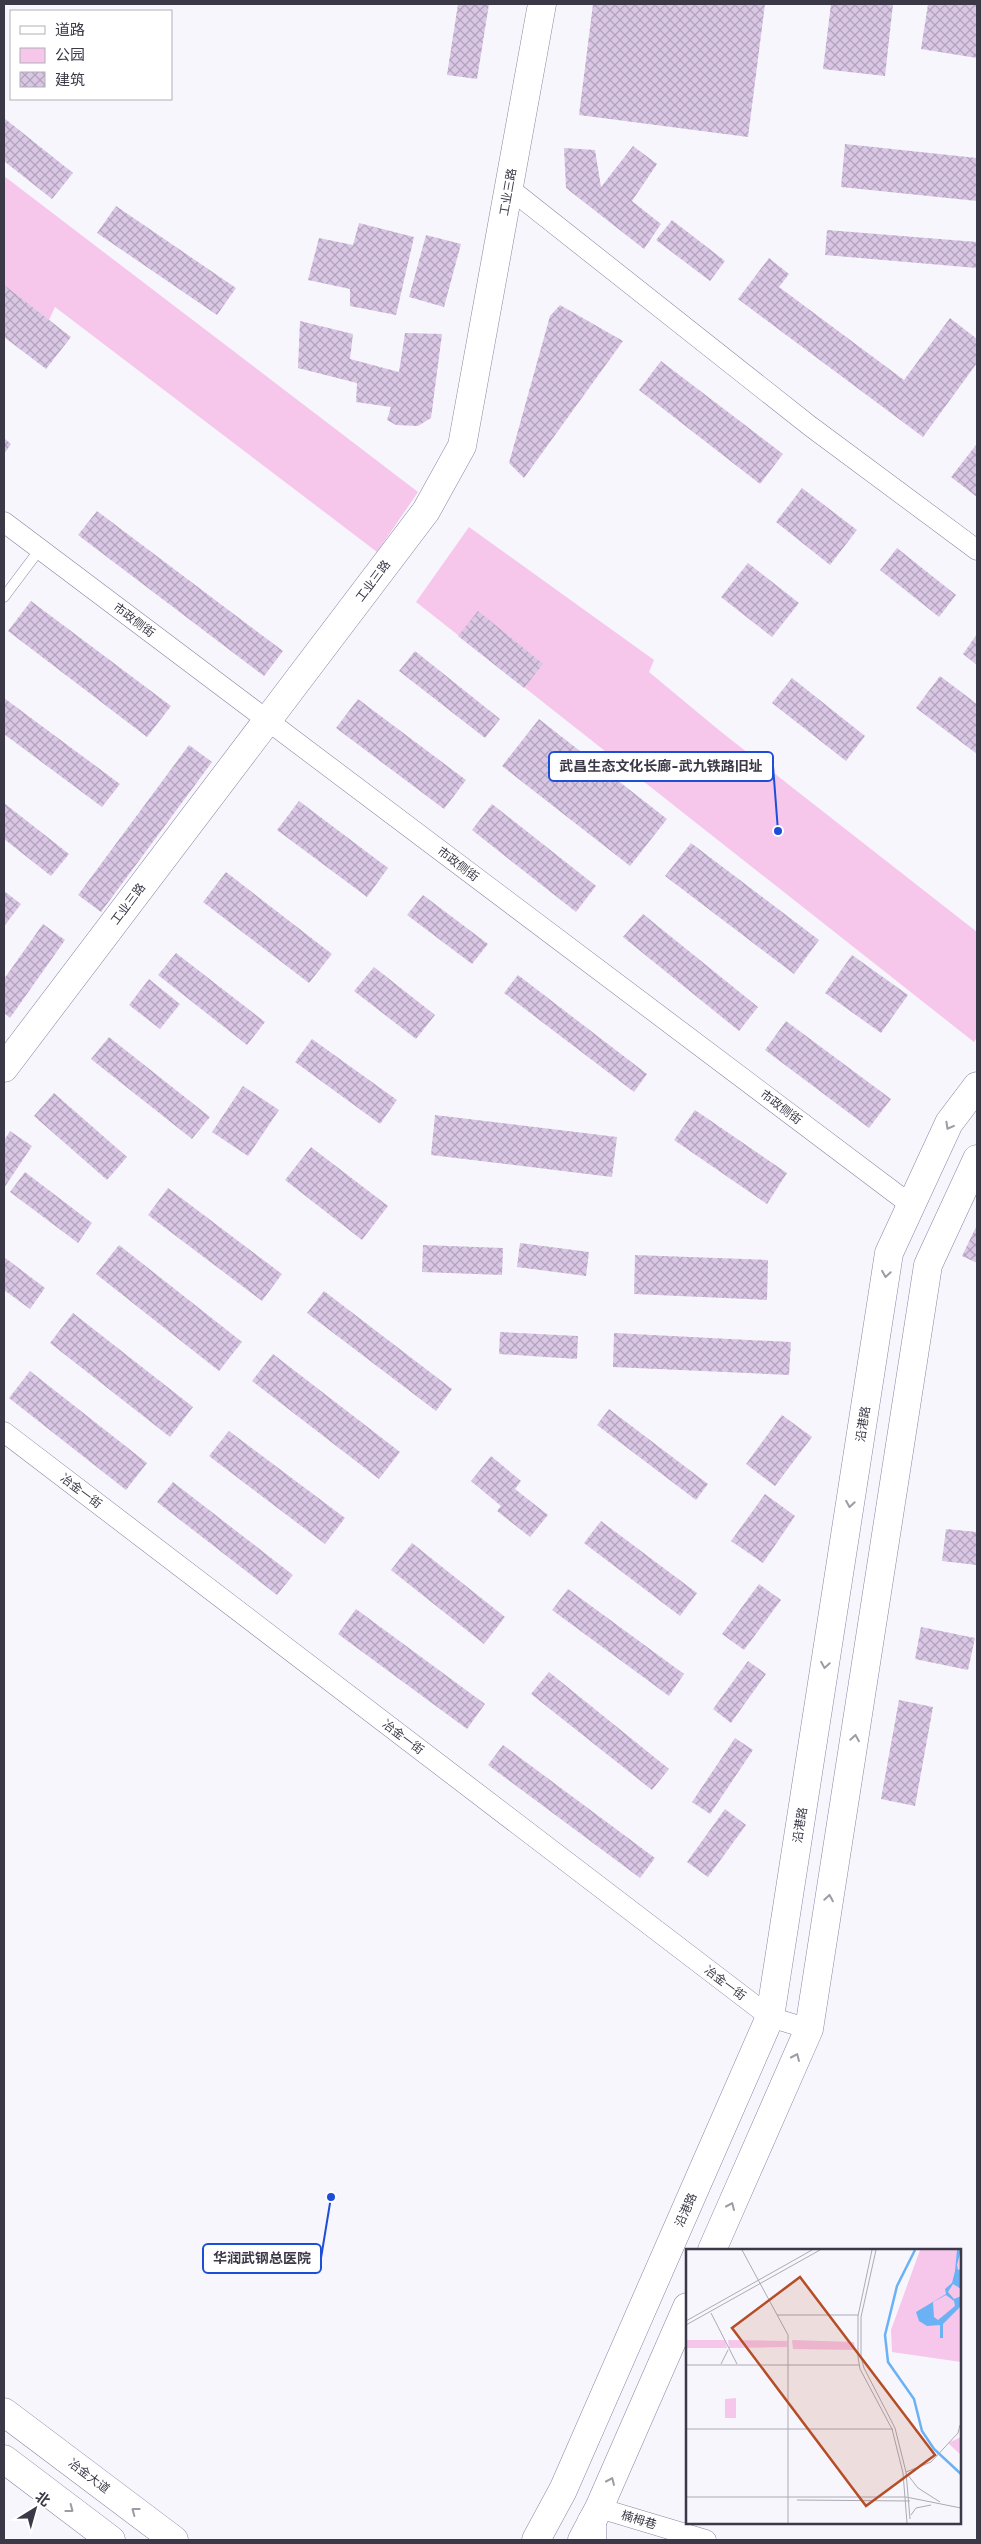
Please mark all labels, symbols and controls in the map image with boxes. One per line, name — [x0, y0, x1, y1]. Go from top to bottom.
legend — [10, 10, 172, 100]
text: 道路 — [55, 21, 85, 39]
text: 公园 — [55, 46, 85, 64]
text: 建筑 — [55, 71, 85, 89]
street label: 工业三路 — [497, 167, 519, 217]
street label: 工业三路 — [353, 558, 393, 604]
street label: 市政侧街 — [111, 600, 157, 640]
callout: 武昌生态文化长廊-武九铁路旧址 — [549, 752, 773, 781]
text: 武昌生态文化长廊-武九铁路旧址 — [559, 758, 763, 774]
street label: 市政侧街 — [435, 844, 481, 884]
street label: 工业三路 — [108, 881, 148, 927]
street label: 市政侧街 — [758, 1087, 804, 1127]
one-way arrow — [945, 1120, 955, 1129]
one-way arrow — [881, 1271, 892, 1279]
street label: 沿港路 — [853, 1405, 873, 1443]
street label: 冶金一街 — [58, 1471, 104, 1511]
one-way arrow — [846, 1500, 856, 1508]
one-way arrow — [821, 1660, 831, 1669]
street label: 冶金一街 — [380, 1717, 426, 1757]
one-way arrow — [849, 1733, 859, 1742]
street label: 沿港路 — [790, 1806, 810, 1844]
one-way arrow — [824, 1894, 834, 1903]
street label: 冶金一街 — [702, 1963, 748, 2003]
one-way arrow — [790, 2053, 801, 2062]
street label: 沿港路 — [672, 2191, 700, 2229]
one-way arrow — [725, 2202, 736, 2211]
callout: 华润武钢总医院 — [203, 2244, 321, 2273]
inset map — [686, 2249, 961, 2524]
text: 华润武钢总医院 — [213, 2250, 311, 2266]
street label: 冶金大道 — [66, 2456, 112, 2496]
one-way arrow — [605, 2477, 616, 2486]
north arrow — [10, 2484, 60, 2534]
text: 北 — [32, 2488, 53, 2509]
one-way arrow — [64, 2504, 73, 2512]
one-way arrow — [131, 2508, 141, 2517]
street label: 楠栂巷 — [620, 2508, 658, 2532]

